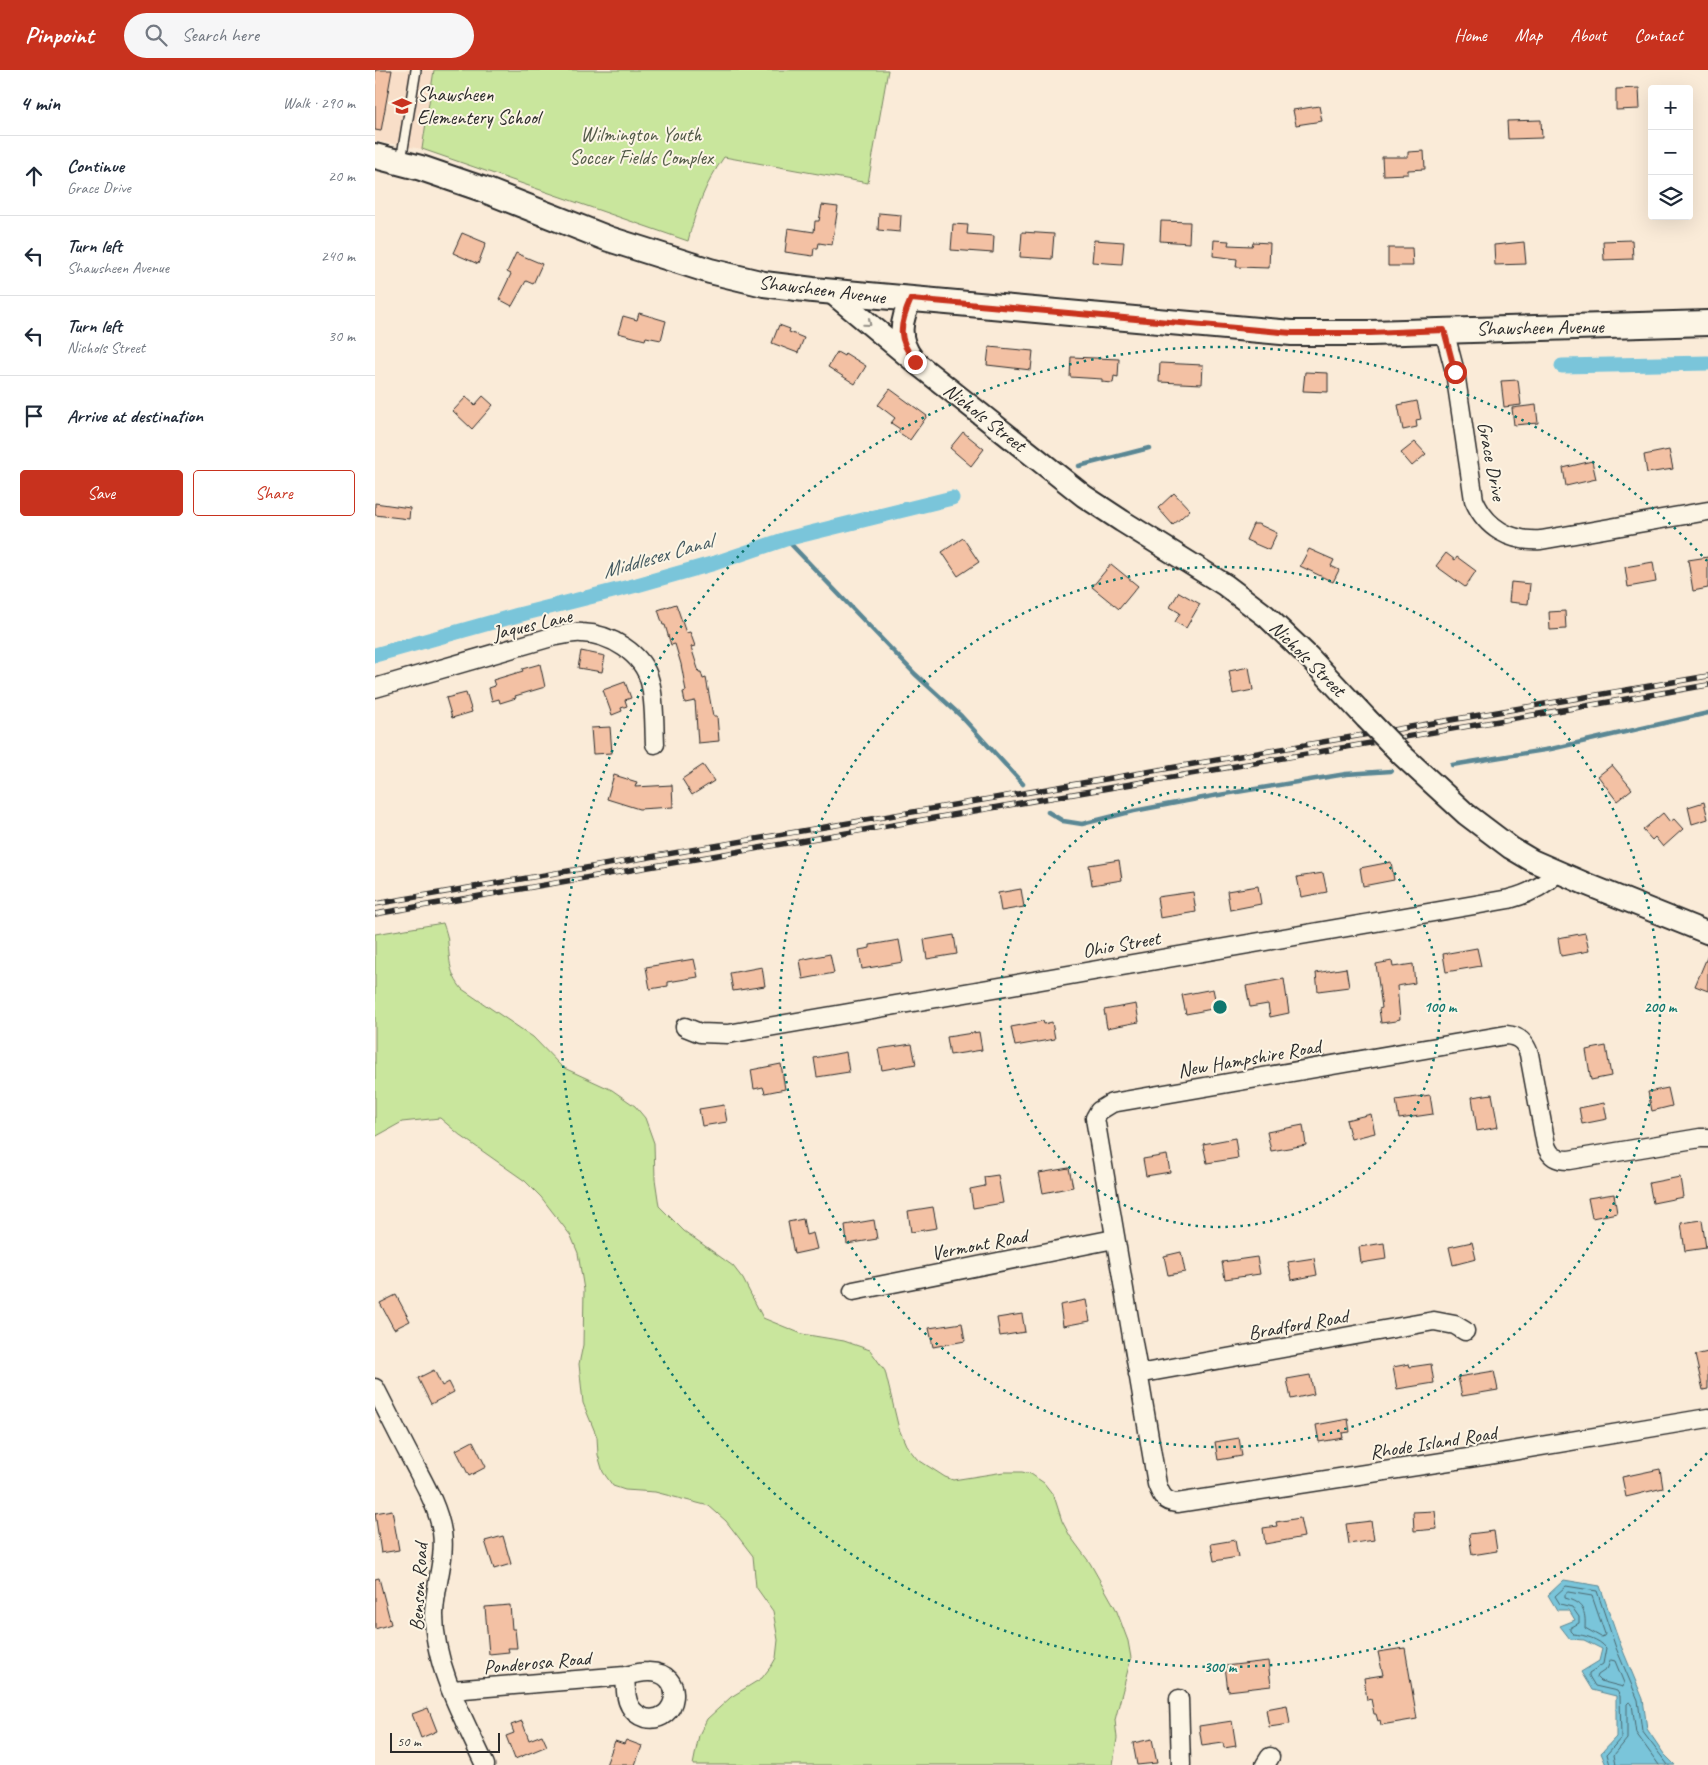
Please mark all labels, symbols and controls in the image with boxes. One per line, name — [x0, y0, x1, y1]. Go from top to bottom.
search box — [124, 13, 474, 58]
text: Pinpoint — [25, 20, 94, 50]
icon: search — [142, 21, 170, 49]
text: Search here — [182, 23, 259, 47]
text: Home — [1454, 24, 1487, 46]
text: Map — [1515, 24, 1542, 46]
text: About — [1570, 24, 1606, 46]
text: Contact — [1634, 24, 1683, 46]
place label: Shawsheen Elementery School — [417, 82, 544, 130]
map controls — [1648, 85, 1693, 220]
button: + — [1648, 85, 1693, 130]
text: 4 min — [20, 90, 60, 116]
text: Walk · 290 m — [283, 93, 355, 113]
school or university icon: Shawsheen Elementery School — [391, 95, 413, 117]
park label: Wilmington Youth Soccer Fields Complex — [569, 122, 715, 170]
button: − — [1648, 130, 1693, 175]
text: Continue — [67, 154, 124, 178]
icon: ahead — [20, 162, 48, 190]
text: 20 m — [328, 166, 355, 186]
button: layers — [1648, 175, 1693, 220]
text: Grace Drive — [67, 178, 131, 198]
text: Turn left — [67, 234, 122, 258]
icon: left — [20, 242, 48, 270]
text: 240 m — [321, 246, 355, 266]
text: Shawsheen Avenue — [67, 258, 169, 278]
street label: Shawsheen Avenue — [757, 269, 888, 310]
text: Turn left — [67, 314, 122, 338]
street label: Shawsheen Avenue — [1476, 314, 1605, 341]
one-way arrow — [862, 317, 871, 325]
icon: left — [20, 322, 48, 350]
text: 30 m — [328, 326, 355, 346]
text: Nichols Street — [67, 338, 145, 358]
route end — [904, 351, 927, 374]
route start — [1444, 361, 1467, 384]
street label: Nichols Street — [939, 378, 1033, 459]
icon: arrive — [20, 402, 48, 430]
text: Arrive at destination — [67, 404, 203, 428]
street label: Grace Drive — [1472, 420, 1512, 504]
button: Save — [20, 470, 183, 516]
button: Share — [193, 470, 355, 516]
water label: Middlesex Canal — [599, 526, 722, 584]
street label: Jaques Lane — [489, 603, 576, 646]
street label: Nichols Street — [1264, 615, 1353, 703]
street label: Ohio Street — [1080, 925, 1164, 964]
centre of rings — [1211, 998, 1229, 1016]
text: 100 m — [1424, 998, 1458, 1017]
text: 200 m — [1644, 998, 1678, 1017]
street label: New Hampshire Road — [1176, 1033, 1326, 1083]
street label: Vermont Road — [929, 1222, 1032, 1266]
street label: Bradford Road — [1246, 1303, 1353, 1346]
street label: Rhode Island Road — [1368, 1420, 1501, 1465]
street label: Benson Road — [404, 1539, 433, 1632]
street label: Ponderosa Road — [482, 1645, 595, 1680]
text: 300 m — [1204, 1658, 1238, 1677]
scale bar — [390, 1730, 500, 1753]
text: 50 m — [397, 1733, 421, 1750]

